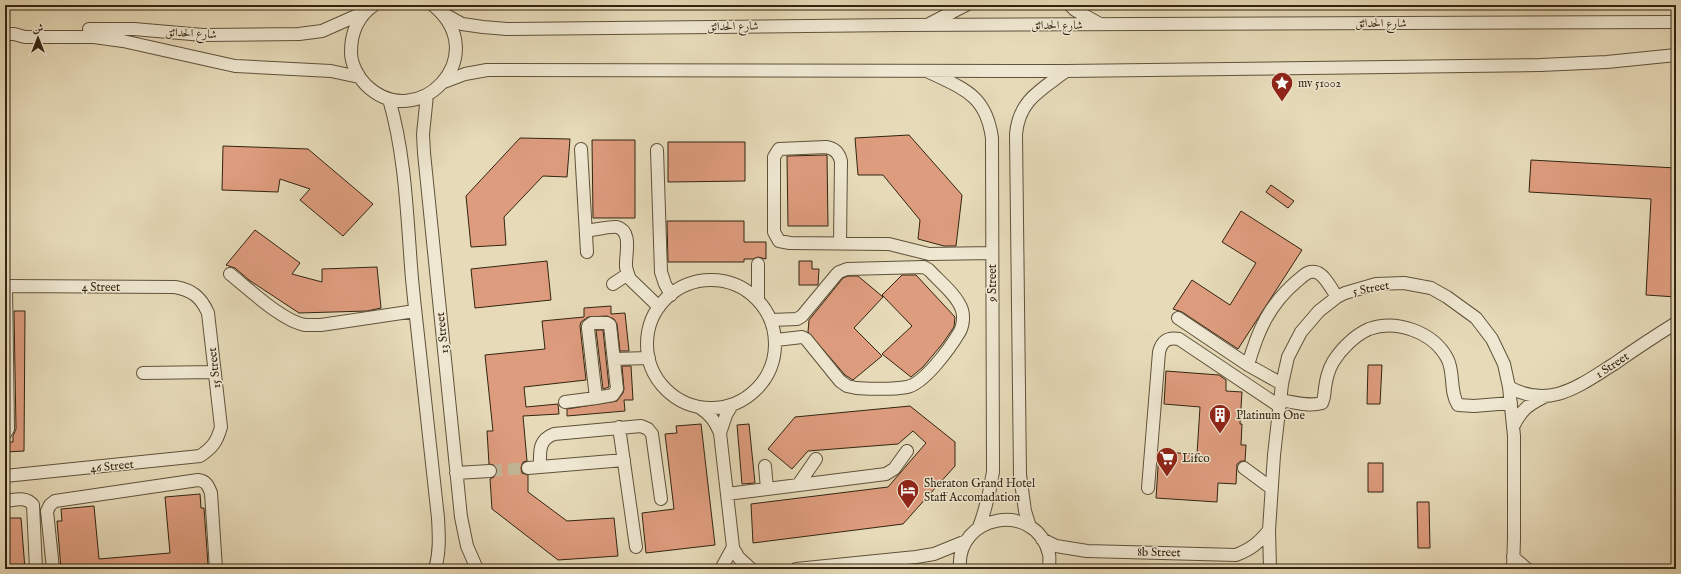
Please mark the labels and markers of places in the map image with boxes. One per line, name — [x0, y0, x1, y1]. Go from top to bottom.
place icon: mv 51002 — [1269, 70, 1295, 103]
place label: mv 51002 — [1298, 76, 1342, 91]
building icon: Platinum One — [1207, 402, 1233, 435]
place label: Platinum One — [1236, 408, 1305, 423]
supermarket icon: Lifco — [1154, 445, 1180, 478]
place label: Lifco — [1182, 451, 1210, 466]
place label: Sheraton Grand Hotel Staff Accomadation — [924, 476, 1036, 505]
hotel icon: Sheraton Grand Hotel Staff Accomadation — [895, 477, 921, 510]

